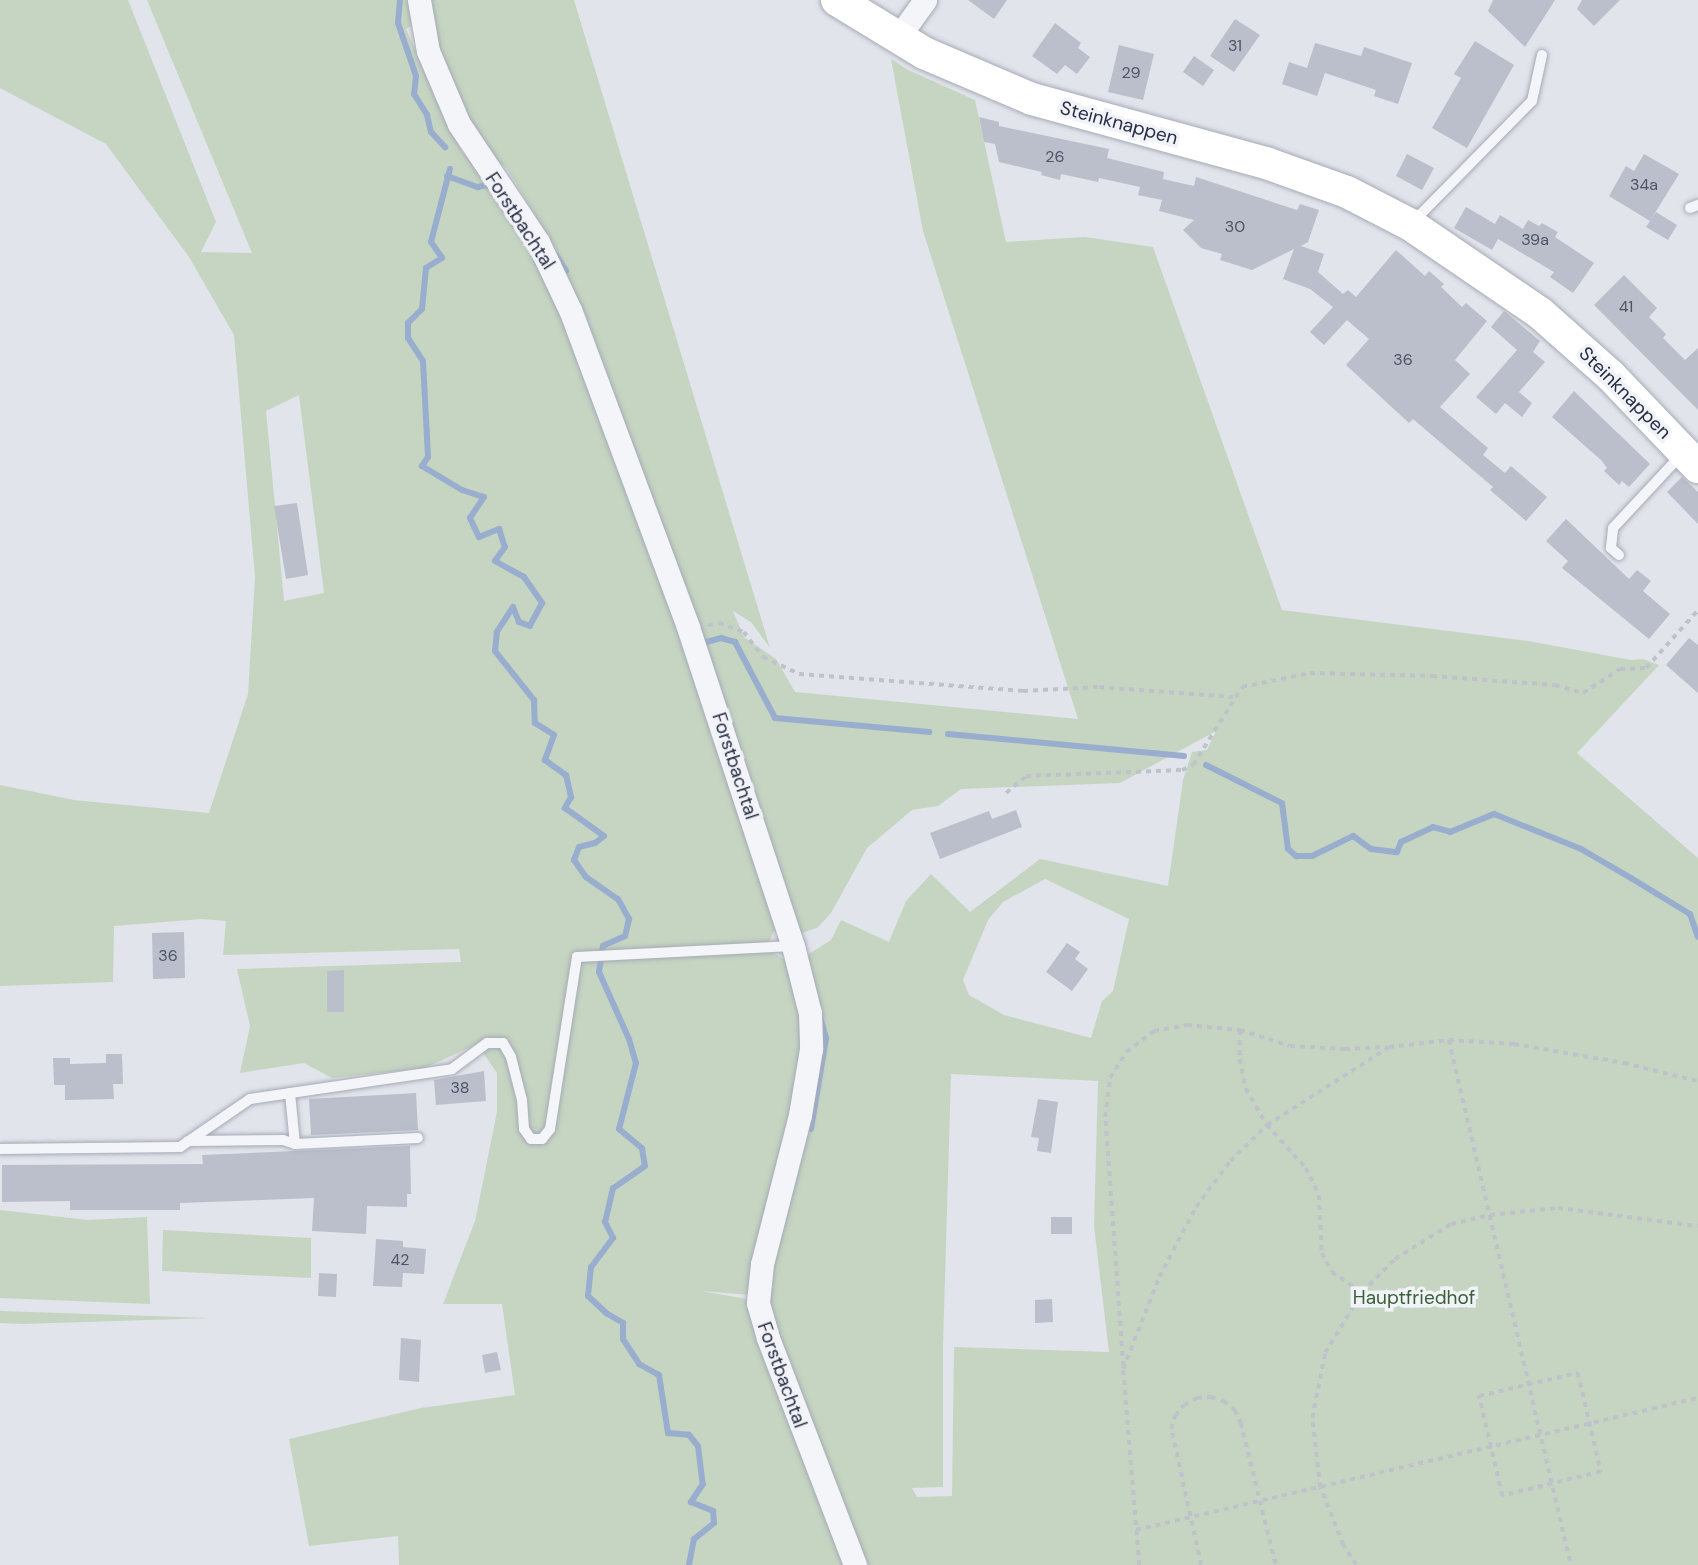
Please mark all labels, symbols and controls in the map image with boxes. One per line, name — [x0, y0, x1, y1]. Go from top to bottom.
house number: 31 — [1228, 36, 1242, 56]
house number: 29 — [1121, 63, 1141, 83]
street label: Steinknappen — [1058, 96, 1180, 150]
house number: 26 — [1045, 147, 1065, 167]
street label: Forstbachtal — [480, 168, 560, 274]
house number: 34a — [1630, 175, 1658, 195]
house number: 30 — [1225, 217, 1245, 237]
house number: 39a — [1521, 230, 1549, 250]
house number: 41 — [1619, 297, 1633, 317]
street label: Steinknappen — [1574, 342, 1676, 444]
house number: 36 — [1393, 350, 1413, 370]
street label: Forstbachtal — [707, 710, 763, 822]
house number: 36 — [158, 946, 178, 966]
house number: 38 — [450, 1078, 470, 1098]
house number: 42 — [391, 1250, 409, 1270]
park label: Hauptfriedhof — [1353, 1287, 1475, 1309]
street label: Forstbachtal — [752, 1319, 812, 1431]

